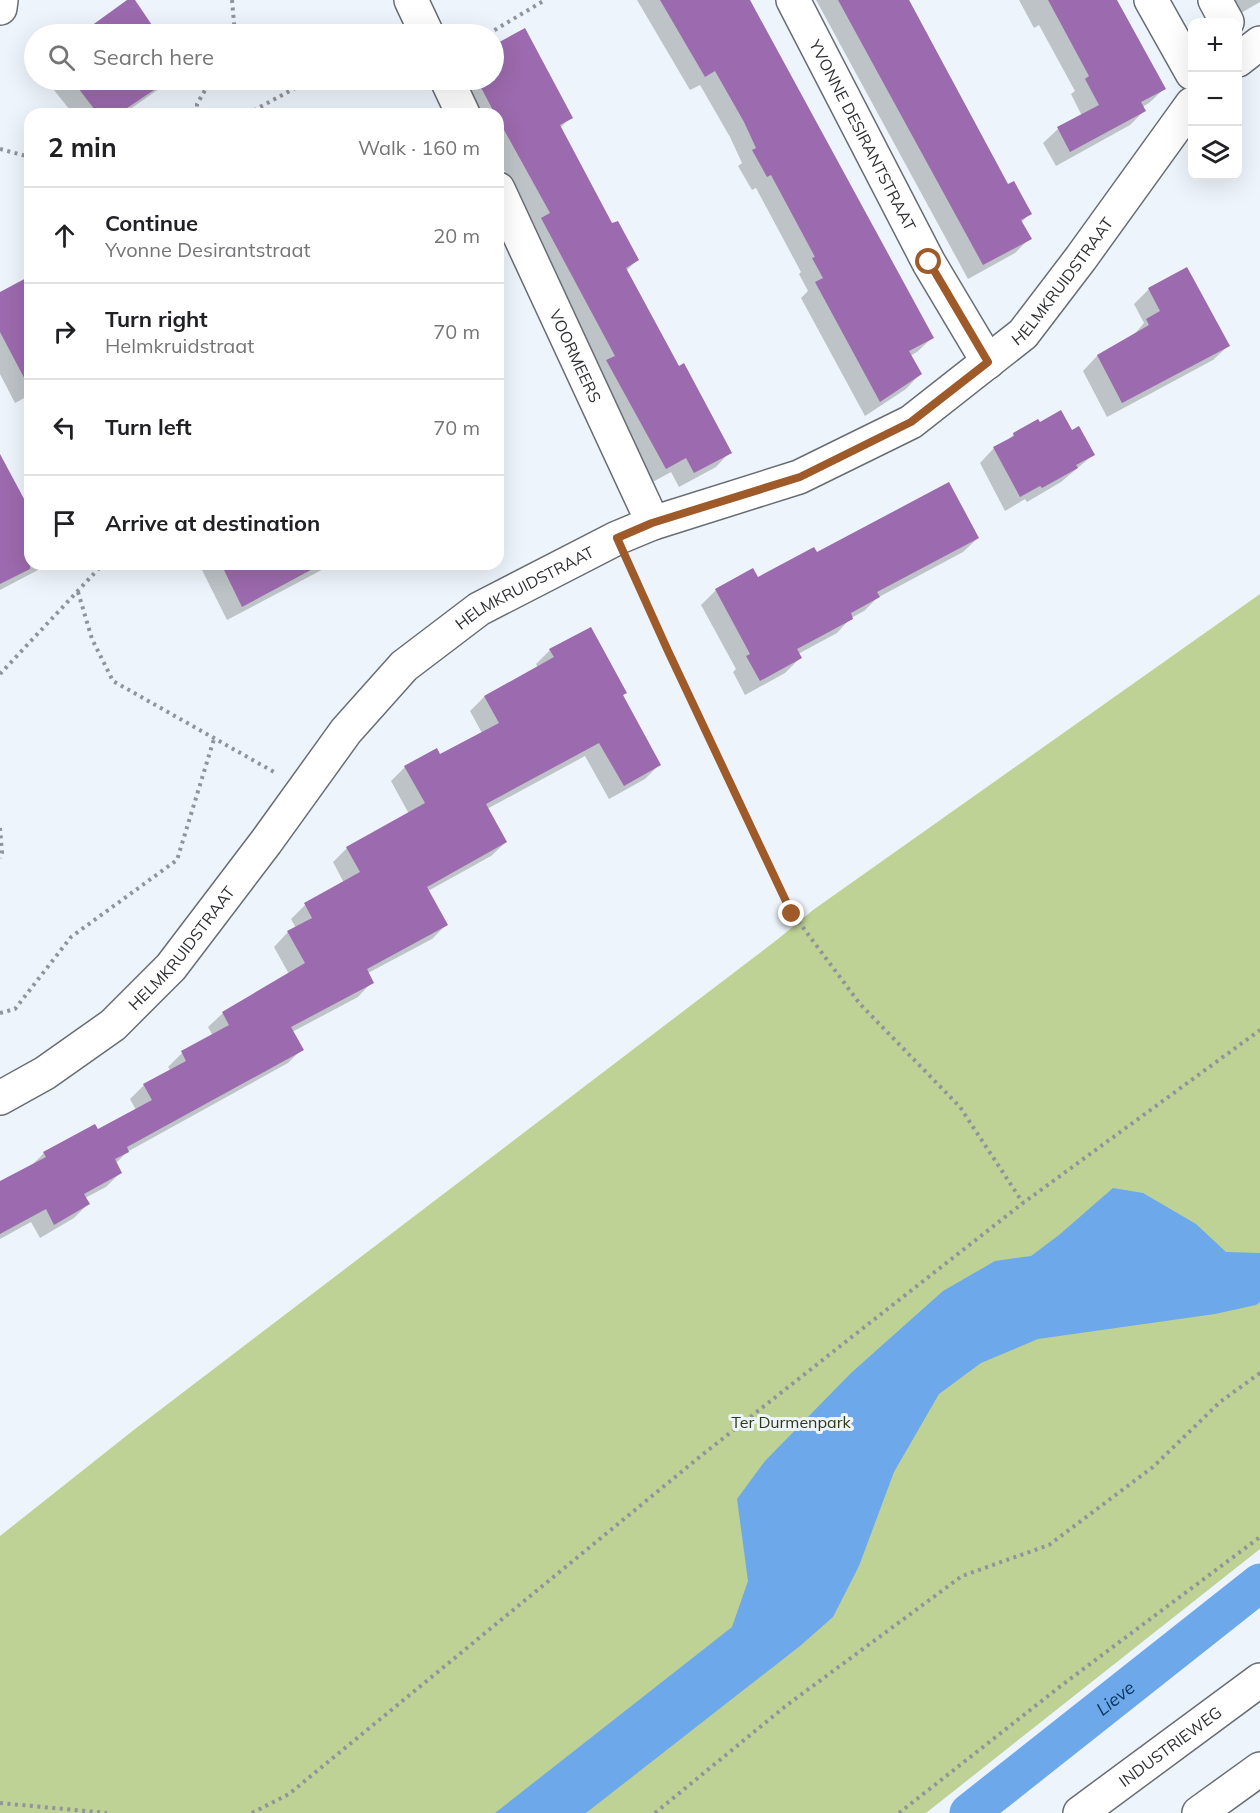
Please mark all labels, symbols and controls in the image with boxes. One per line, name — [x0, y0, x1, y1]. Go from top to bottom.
map controls — [1188, 18, 1242, 180]
button: + — [1188, 18, 1242, 72]
search box — [24, 24, 504, 90]
street label: YVONNE DESIRANTSTRAAT — [805, 35, 921, 234]
icon: search — [45, 41, 78, 74]
text: Search here — [93, 43, 214, 71]
button: − — [1188, 72, 1242, 126]
button: layers — [1188, 126, 1242, 180]
text: 2 min — [48, 131, 117, 164]
text: Walk · 160 m — [358, 135, 480, 160]
text: Continue — [105, 209, 198, 237]
street label: HELMKRUIDSTRAAT — [1007, 213, 1117, 349]
icon: ahead — [48, 219, 81, 252]
text: 20 m — [433, 223, 480, 248]
text: Yvonne Desirantstraat — [105, 237, 311, 262]
route start — [915, 248, 941, 274]
text: Turn right — [105, 305, 208, 333]
street label: VOORMEERS — [545, 306, 606, 406]
icon: right — [48, 315, 81, 348]
text: 70 m — [433, 319, 480, 344]
text: Helmkruidstraat — [105, 333, 254, 358]
icon: left — [48, 411, 81, 444]
text: Turn left — [105, 413, 192, 441]
text: 70 m — [433, 415, 480, 440]
icon: arrive — [48, 507, 81, 540]
text: Arrive at destination — [105, 509, 320, 537]
street label: HELMKRUIDSTRAAT — [451, 541, 598, 634]
street label: HELMKRUIDSTRAAT — [124, 882, 239, 1014]
route end — [778, 900, 804, 926]
park label: Ter Durmenpark — [731, 1412, 852, 1432]
water label: Lieve — [1091, 1675, 1139, 1720]
street label: INDUSTRIEWEG — [1115, 1702, 1225, 1791]

